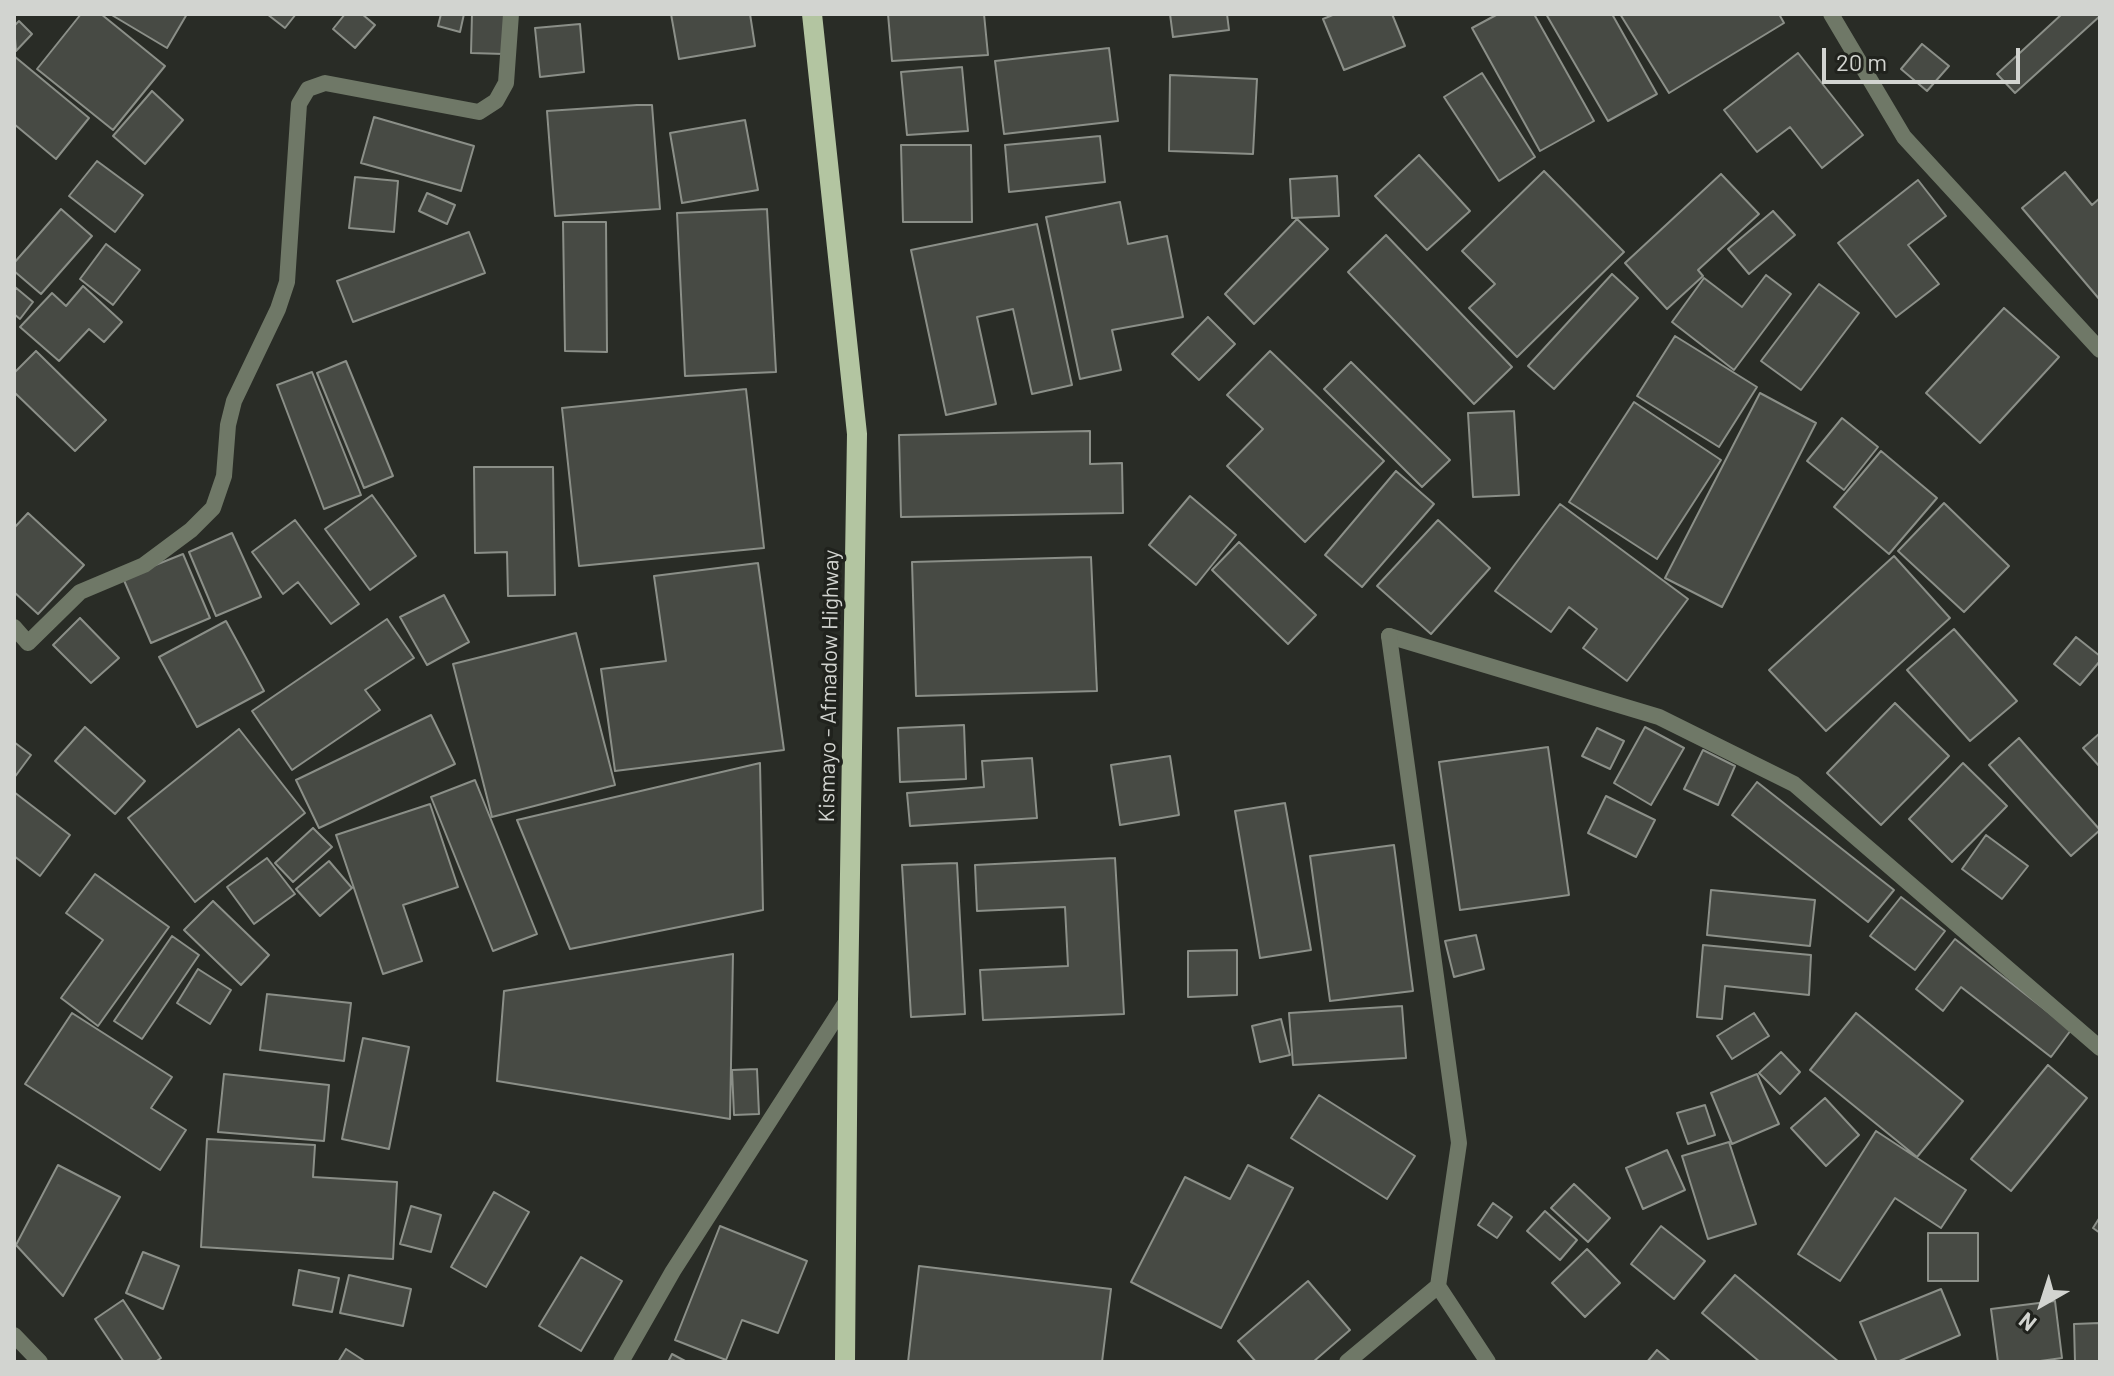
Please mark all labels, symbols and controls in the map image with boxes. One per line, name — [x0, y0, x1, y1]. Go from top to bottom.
scale bar — [1826, 32, 2024, 82]
text: 20 m — [1836, 47, 1887, 76]
street label: Kismayo - Afmadow Highway — [813, 549, 845, 823]
north arrow — [2002, 1264, 2082, 1344]
text: N — [2013, 1308, 2041, 1337]

